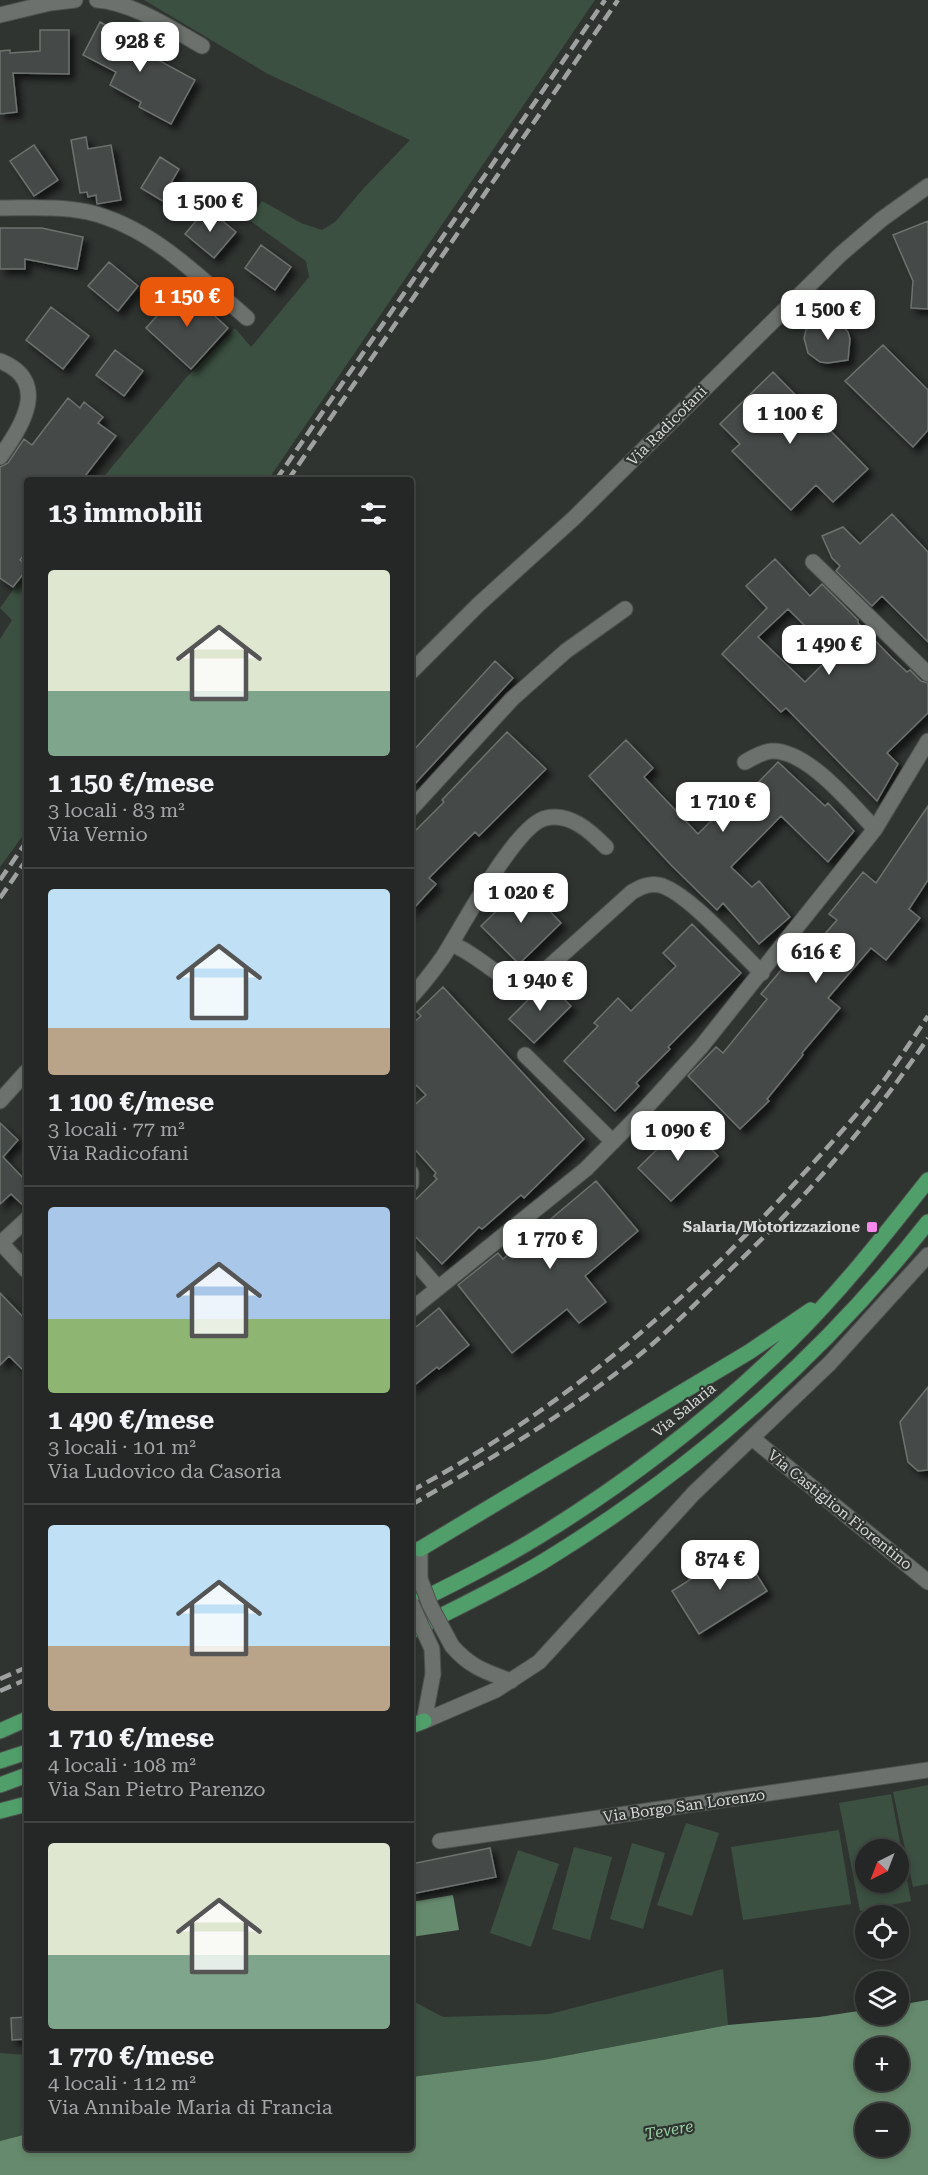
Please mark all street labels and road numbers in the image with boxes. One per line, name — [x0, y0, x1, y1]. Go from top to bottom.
street label: Via Radicofani — [623, 382, 711, 470]
street label: Via Salaria — [649, 1379, 719, 1441]
street label: Via Castiglion Fiorentino — [764, 1446, 916, 1574]
street label: Via Borgo San Lorenzo — [602, 1786, 766, 1826]

